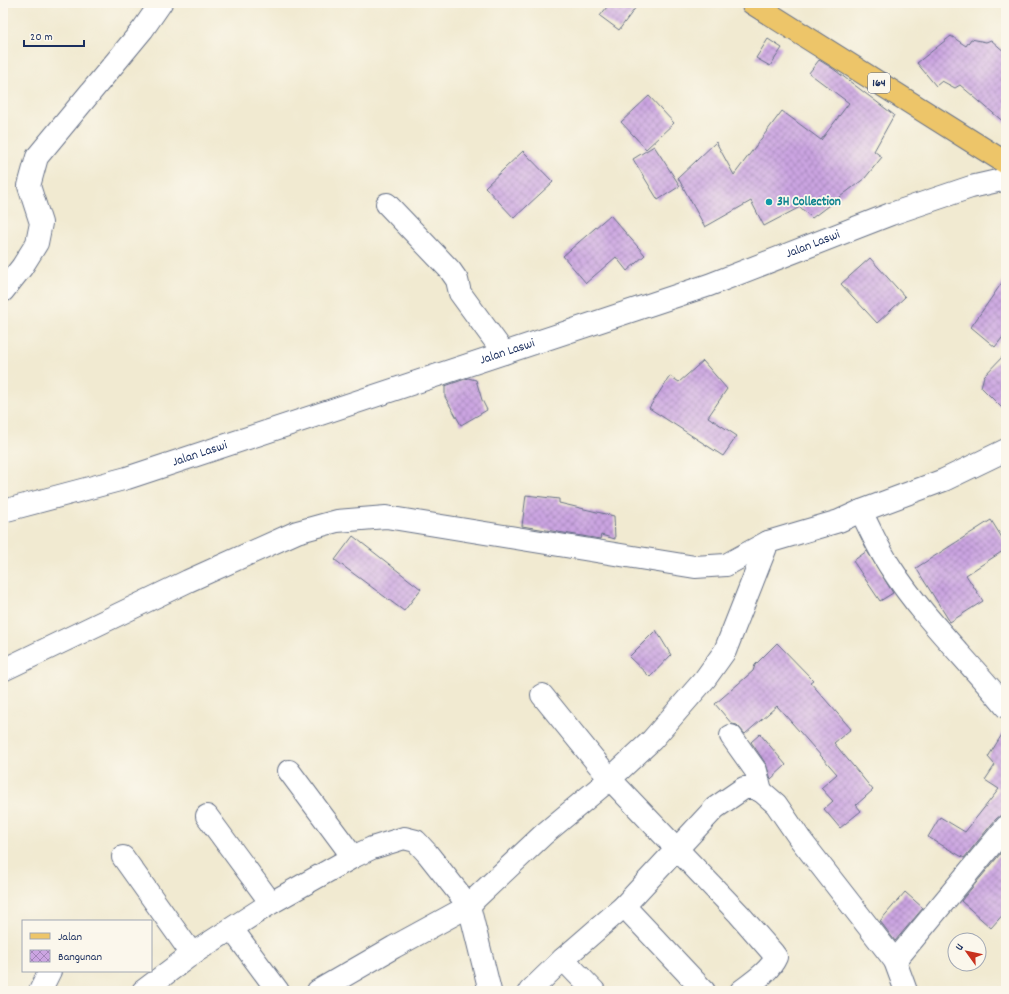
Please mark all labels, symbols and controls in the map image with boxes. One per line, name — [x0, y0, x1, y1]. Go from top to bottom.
scale bar — [24, 22, 84, 48]
text: 20 m — [30, 29, 53, 46]
road number: 164 — [868, 73, 890, 93]
place label: 3H Collection — [777, 193, 841, 212]
marker: 3H Collection — [764, 197, 774, 207]
street label: Jalan Laswi — [783, 225, 843, 264]
street label: Jalan Laswi — [477, 334, 538, 370]
street label: Jalan Laswi — [170, 436, 230, 472]
legend — [22, 920, 152, 972]
text: Jalan — [58, 929, 82, 946]
north arrow — [947, 932, 987, 972]
text: U — [952, 941, 968, 954]
text: Bangunan — [58, 949, 102, 966]

